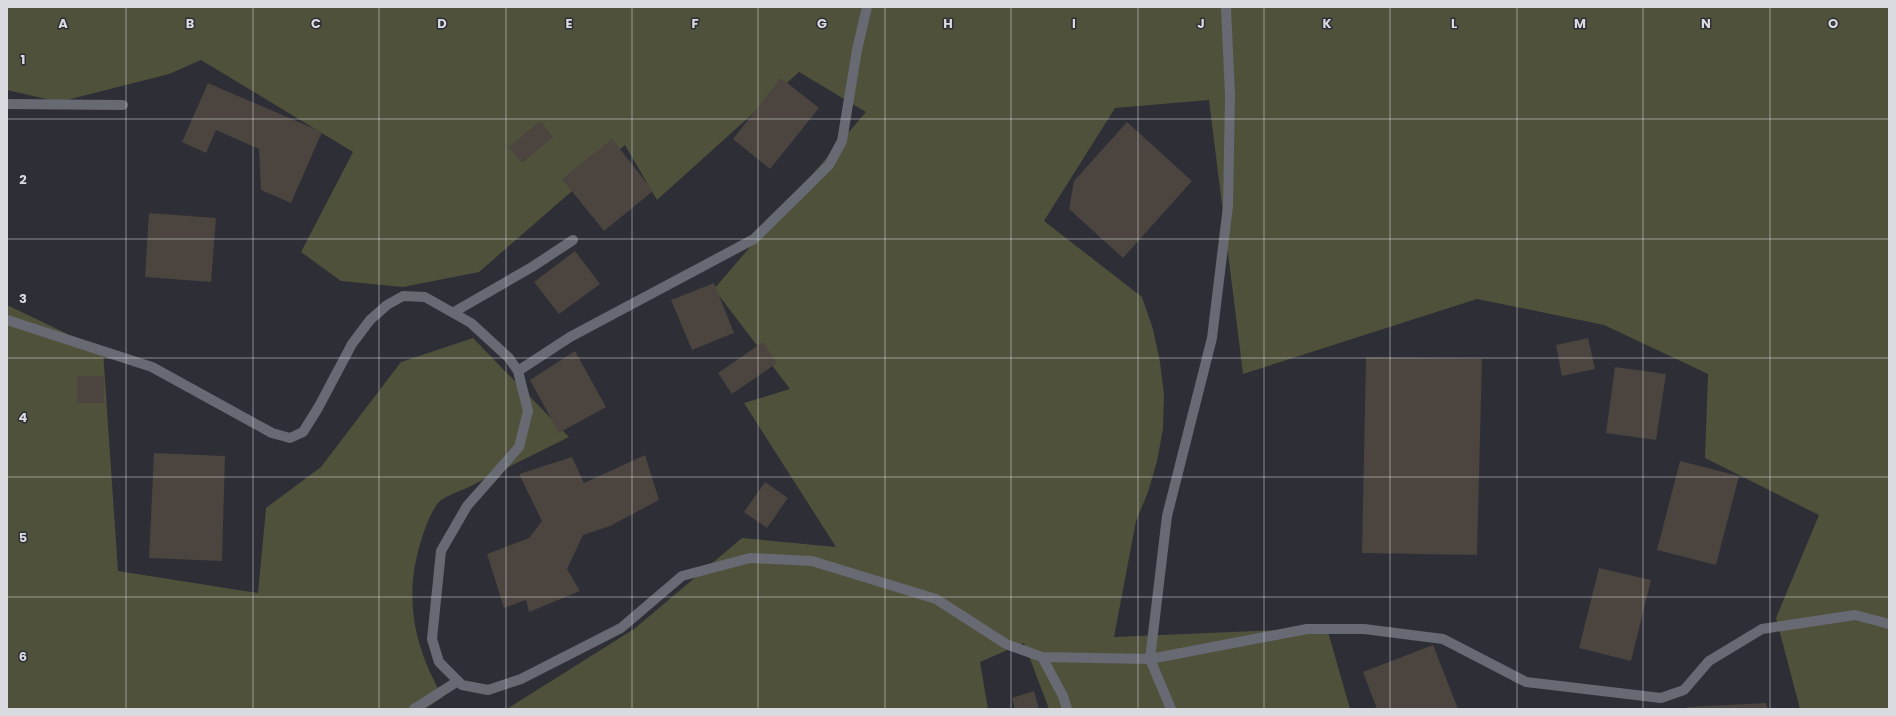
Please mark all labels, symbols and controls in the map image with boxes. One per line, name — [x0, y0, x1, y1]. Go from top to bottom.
text: A — [58, 14, 68, 33]
text: B — [186, 14, 195, 33]
text: C — [311, 14, 321, 33]
text: D — [437, 14, 447, 33]
text: E — [565, 14, 573, 33]
text: F — [691, 14, 699, 33]
text: G — [817, 14, 827, 33]
text: H — [943, 14, 953, 33]
text: I — [1072, 14, 1076, 33]
text: J — [1197, 14, 1205, 33]
text: K — [1322, 14, 1332, 33]
text: L — [1451, 14, 1457, 33]
text: M — [1574, 14, 1586, 33]
text: N — [1701, 14, 1711, 33]
text: O — [1828, 14, 1838, 33]
text: 1 — [21, 50, 25, 69]
text: 2 — [19, 170, 27, 189]
text: 3 — [19, 289, 27, 308]
text: 4 — [19, 408, 28, 427]
text: 5 — [19, 528, 27, 547]
text: 6 — [19, 647, 27, 666]

